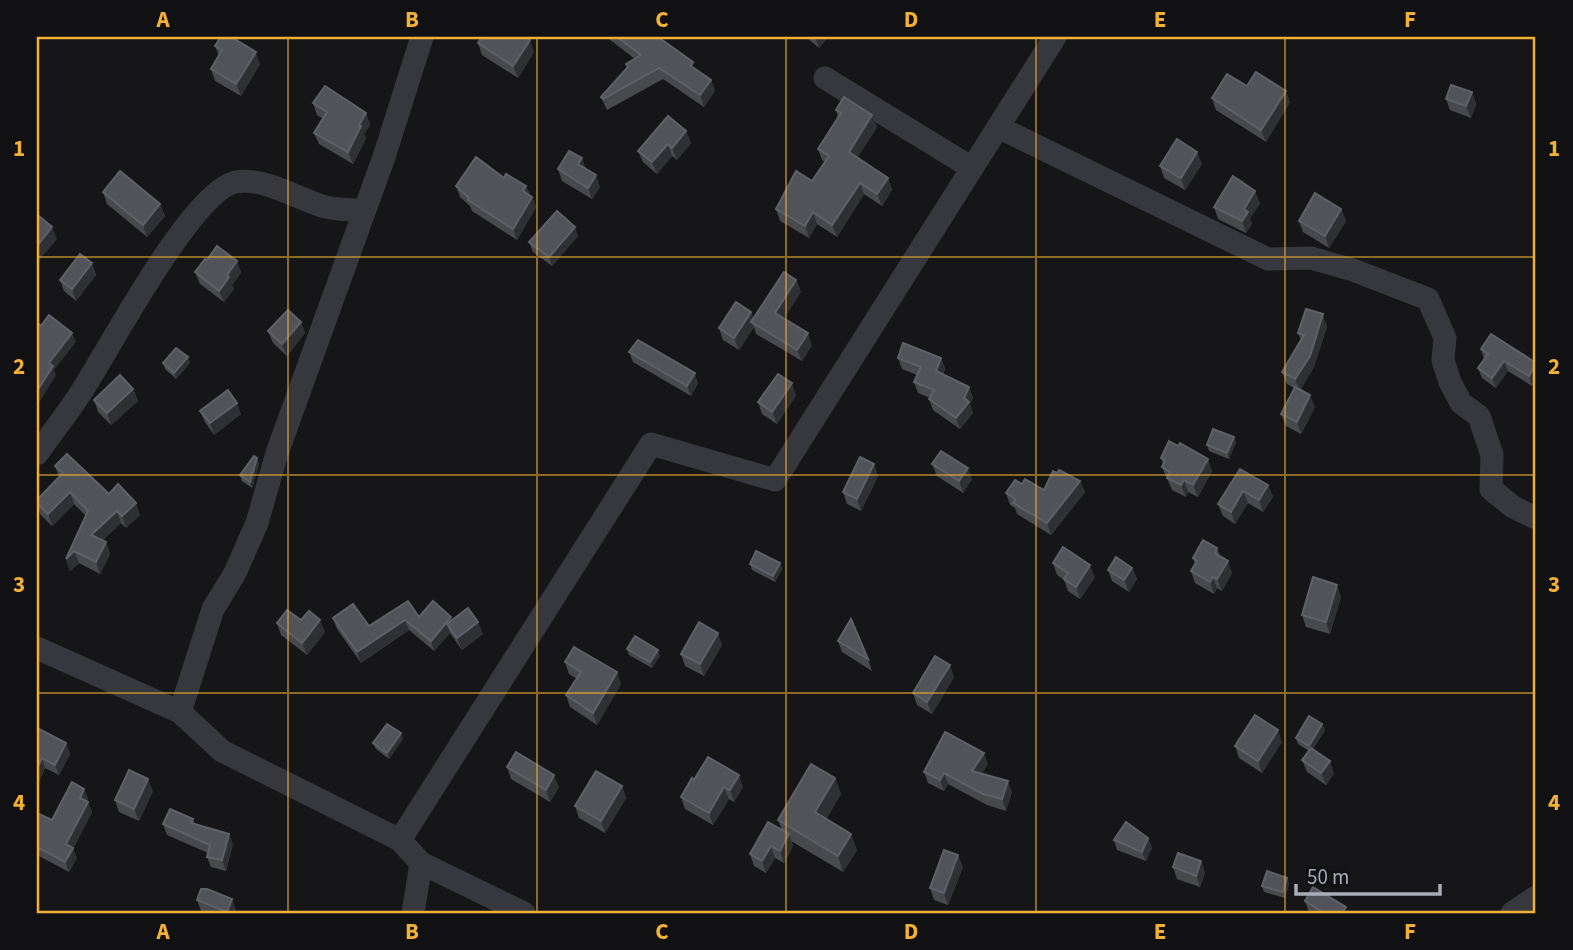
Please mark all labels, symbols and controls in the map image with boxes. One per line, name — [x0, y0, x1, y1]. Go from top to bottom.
text: A — [155, 3, 170, 36]
text: B — [405, 3, 419, 36]
text: C — [655, 3, 669, 36]
text: D — [904, 3, 918, 36]
text: E — [1154, 3, 1166, 36]
text: F — [1404, 3, 1416, 36]
text: 1 — [13, 132, 25, 165]
text: 1 — [1548, 132, 1560, 165]
text: 2 — [13, 350, 25, 383]
text: 2 — [1548, 350, 1560, 383]
text: 3 — [13, 568, 25, 601]
text: 3 — [1548, 568, 1560, 601]
text: 4 — [13, 786, 25, 819]
text: 4 — [1548, 786, 1560, 819]
scale bar — [1296, 852, 1440, 896]
text: 50 m — [1307, 862, 1349, 892]
text: A — [155, 915, 170, 948]
text: B — [405, 915, 419, 948]
text: C — [655, 915, 669, 948]
text: D — [904, 915, 918, 948]
text: E — [1154, 915, 1166, 948]
text: F — [1404, 915, 1416, 948]

